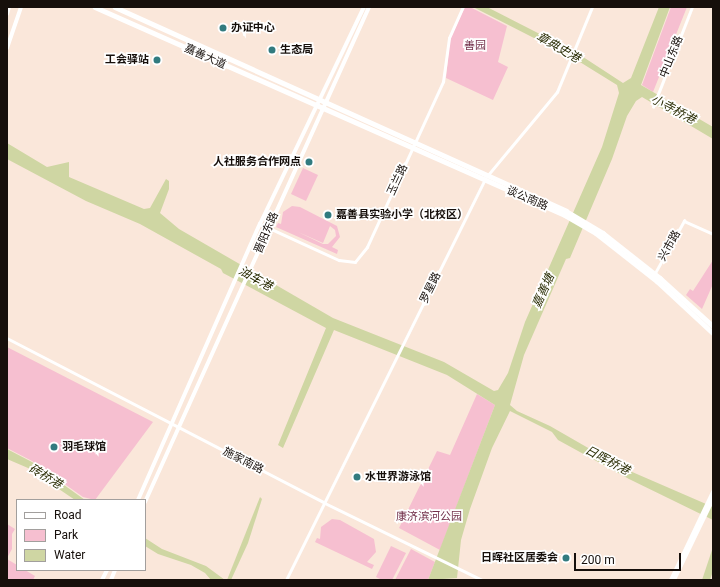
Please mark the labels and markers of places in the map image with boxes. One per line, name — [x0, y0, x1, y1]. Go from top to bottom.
place label: 办证中心 — [231, 21, 275, 35]
marker: 办证中心 — [218, 23, 228, 33]
place label: 生态局 — [280, 43, 313, 57]
marker: 生态局 — [267, 45, 277, 55]
place label: 工会驿站 — [105, 53, 149, 67]
marker: 工会驿站 — [152, 55, 162, 65]
place label: 人社服务合作网点 — [213, 155, 301, 169]
marker: 人社服务合作网点 — [304, 157, 314, 167]
place label: 嘉善县实验小学（北校区） — [336, 208, 468, 222]
marker: 嘉善县实验小学（北校区） — [323, 210, 333, 220]
place label: 羽毛球馆 — [62, 440, 106, 454]
marker: 羽毛球馆 — [49, 442, 59, 452]
place label: 水世界游泳馆 — [365, 470, 431, 484]
marker: 水世界游泳馆 — [352, 472, 362, 482]
place label: 日晖社区居委会 — [481, 551, 558, 565]
marker: 日晖社区居委会 — [561, 553, 571, 563]

